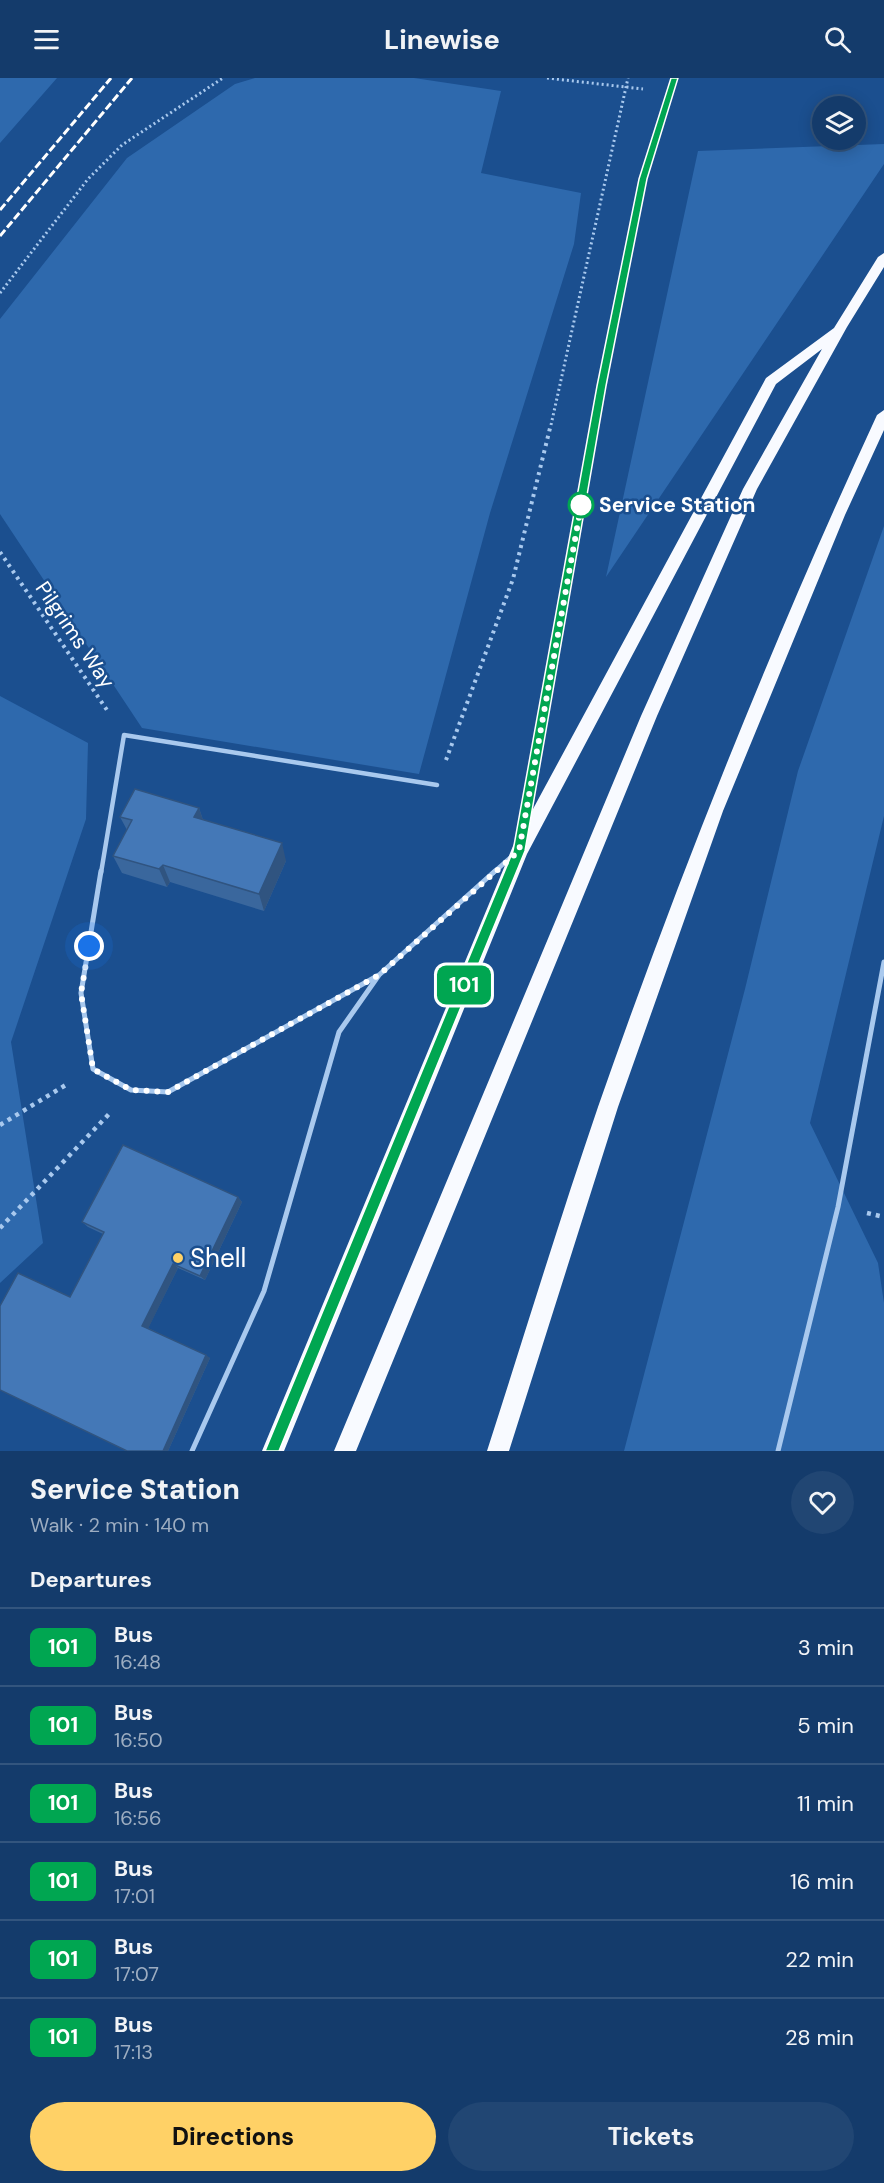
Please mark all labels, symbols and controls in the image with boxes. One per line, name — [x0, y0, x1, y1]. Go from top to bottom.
text: Linewise — [384, 22, 500, 57]
icon: menu — [30, 23, 63, 56]
icon: search — [821, 23, 854, 56]
map controls — [812, 96, 866, 150]
button: layers — [812, 96, 866, 150]
place label: Service Station — [599, 491, 755, 519]
marker: Service Station — [568, 492, 594, 518]
street label: Pilgrims Way — [29, 576, 121, 694]
your location — [74, 931, 104, 961]
line badge: 101 — [430, 966, 498, 1004]
text: 101 — [449, 971, 479, 999]
place label: Shell — [190, 1241, 246, 1275]
marker: Shell — [171, 1251, 185, 1265]
text: Service Station — [30, 1471, 240, 1508]
button: heart — [791, 1471, 854, 1534]
text: Walk · 2 min · 140 m — [30, 1512, 209, 1538]
text: Departures — [30, 1565, 152, 1594]
text: Bus — [114, 1620, 153, 1649]
text: 101 — [48, 1633, 78, 1661]
text: 3 min — [798, 1633, 854, 1662]
text: 16:48 — [114, 1649, 161, 1675]
text: Bus — [114, 1698, 153, 1727]
text: 101 — [48, 1711, 78, 1739]
text: 5 min — [797, 1711, 854, 1740]
text: 16:50 — [114, 1727, 163, 1753]
text: Bus — [114, 1776, 153, 1805]
text: 101 — [48, 1789, 78, 1817]
text: 11 min — [797, 1789, 854, 1818]
text: 16:56 — [114, 1805, 162, 1831]
text: Bus — [114, 1854, 153, 1883]
text: 101 — [48, 1867, 78, 1895]
text: 16 min — [790, 1867, 854, 1896]
text: 17:01 — [114, 1883, 155, 1909]
text: Bus — [114, 1932, 153, 1961]
text: 101 — [48, 1945, 78, 1973]
text: 22 min — [785, 1945, 854, 1974]
text: 17:07 — [114, 1961, 159, 1987]
text: Bus — [114, 2010, 153, 2039]
text: 101 — [48, 2023, 78, 2051]
text: 28 min — [785, 2023, 854, 2052]
text: 17:13 — [114, 2039, 153, 2065]
button: Directions — [30, 2102, 436, 2171]
button: Tickets — [448, 2102, 854, 2171]

